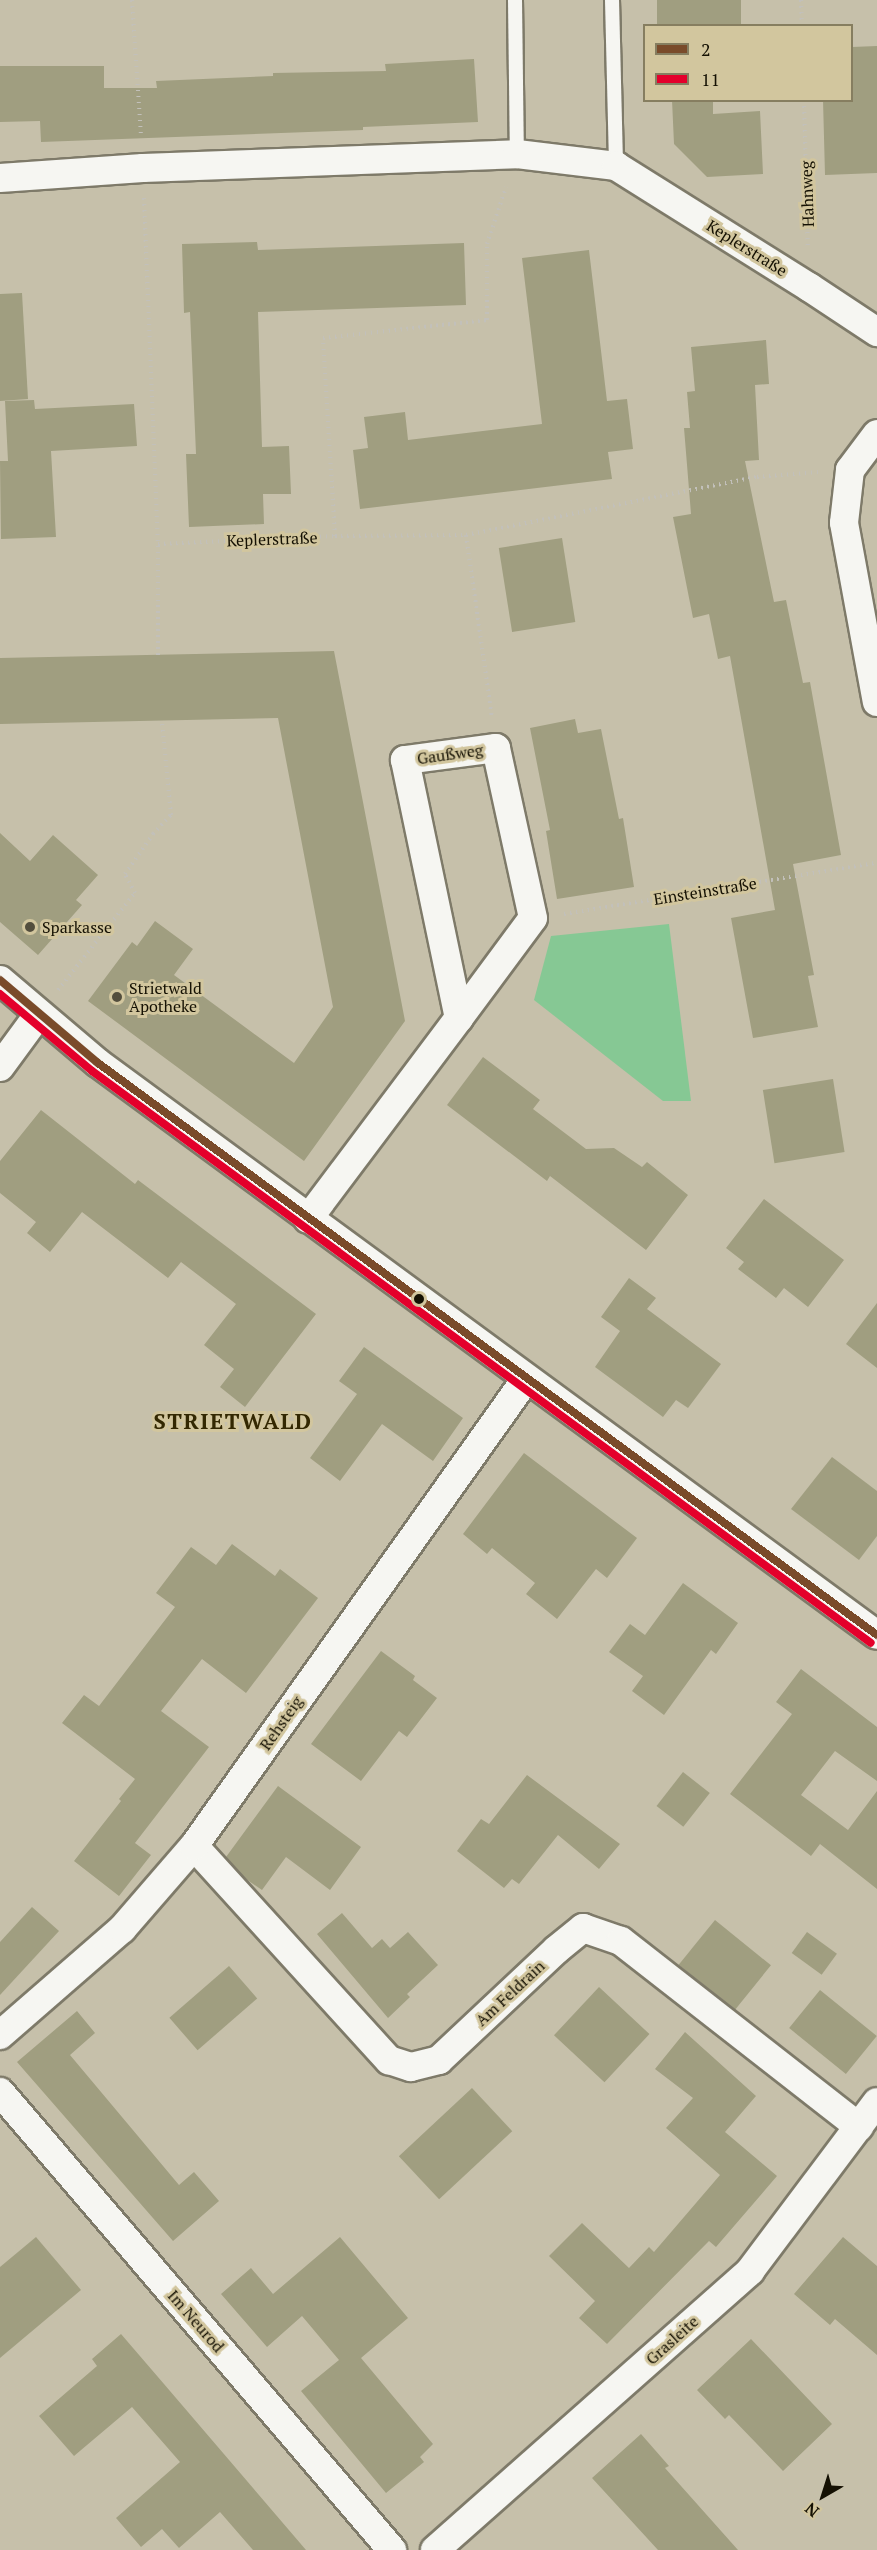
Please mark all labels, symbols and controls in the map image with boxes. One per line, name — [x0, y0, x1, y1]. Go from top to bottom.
legend — [643, 24, 853, 102]
text: 2 — [701, 37, 711, 61]
text: 11 — [701, 67, 720, 91]
street label: Hahnweg — [796, 160, 818, 228]
street label: Keplerstraße — [703, 216, 791, 280]
street label: Keplerstraße — [226, 528, 318, 550]
street label: Gaußweg — [416, 740, 484, 768]
street label: Einsteinstraße — [652, 873, 758, 909]
place label: Sparkasse — [42, 917, 112, 937]
marker: Sparkasse — [23, 920, 37, 934]
place label: Strietwald Apotheke — [129, 978, 202, 1016]
marker: Strietwald Apotheke — [110, 990, 124, 1004]
unlabelled marker — [413, 1293, 425, 1305]
district label: STRIETWALD — [153, 1408, 313, 1434]
street label: Rehsteig — [256, 1692, 306, 1754]
street label: Am Feldrain — [471, 1956, 549, 2030]
street label: Im Neurod — [164, 2286, 228, 2356]
street label: Grasleite — [642, 2312, 702, 2368]
north arrow — [793, 2466, 853, 2526]
text: N — [800, 2498, 823, 2522]

